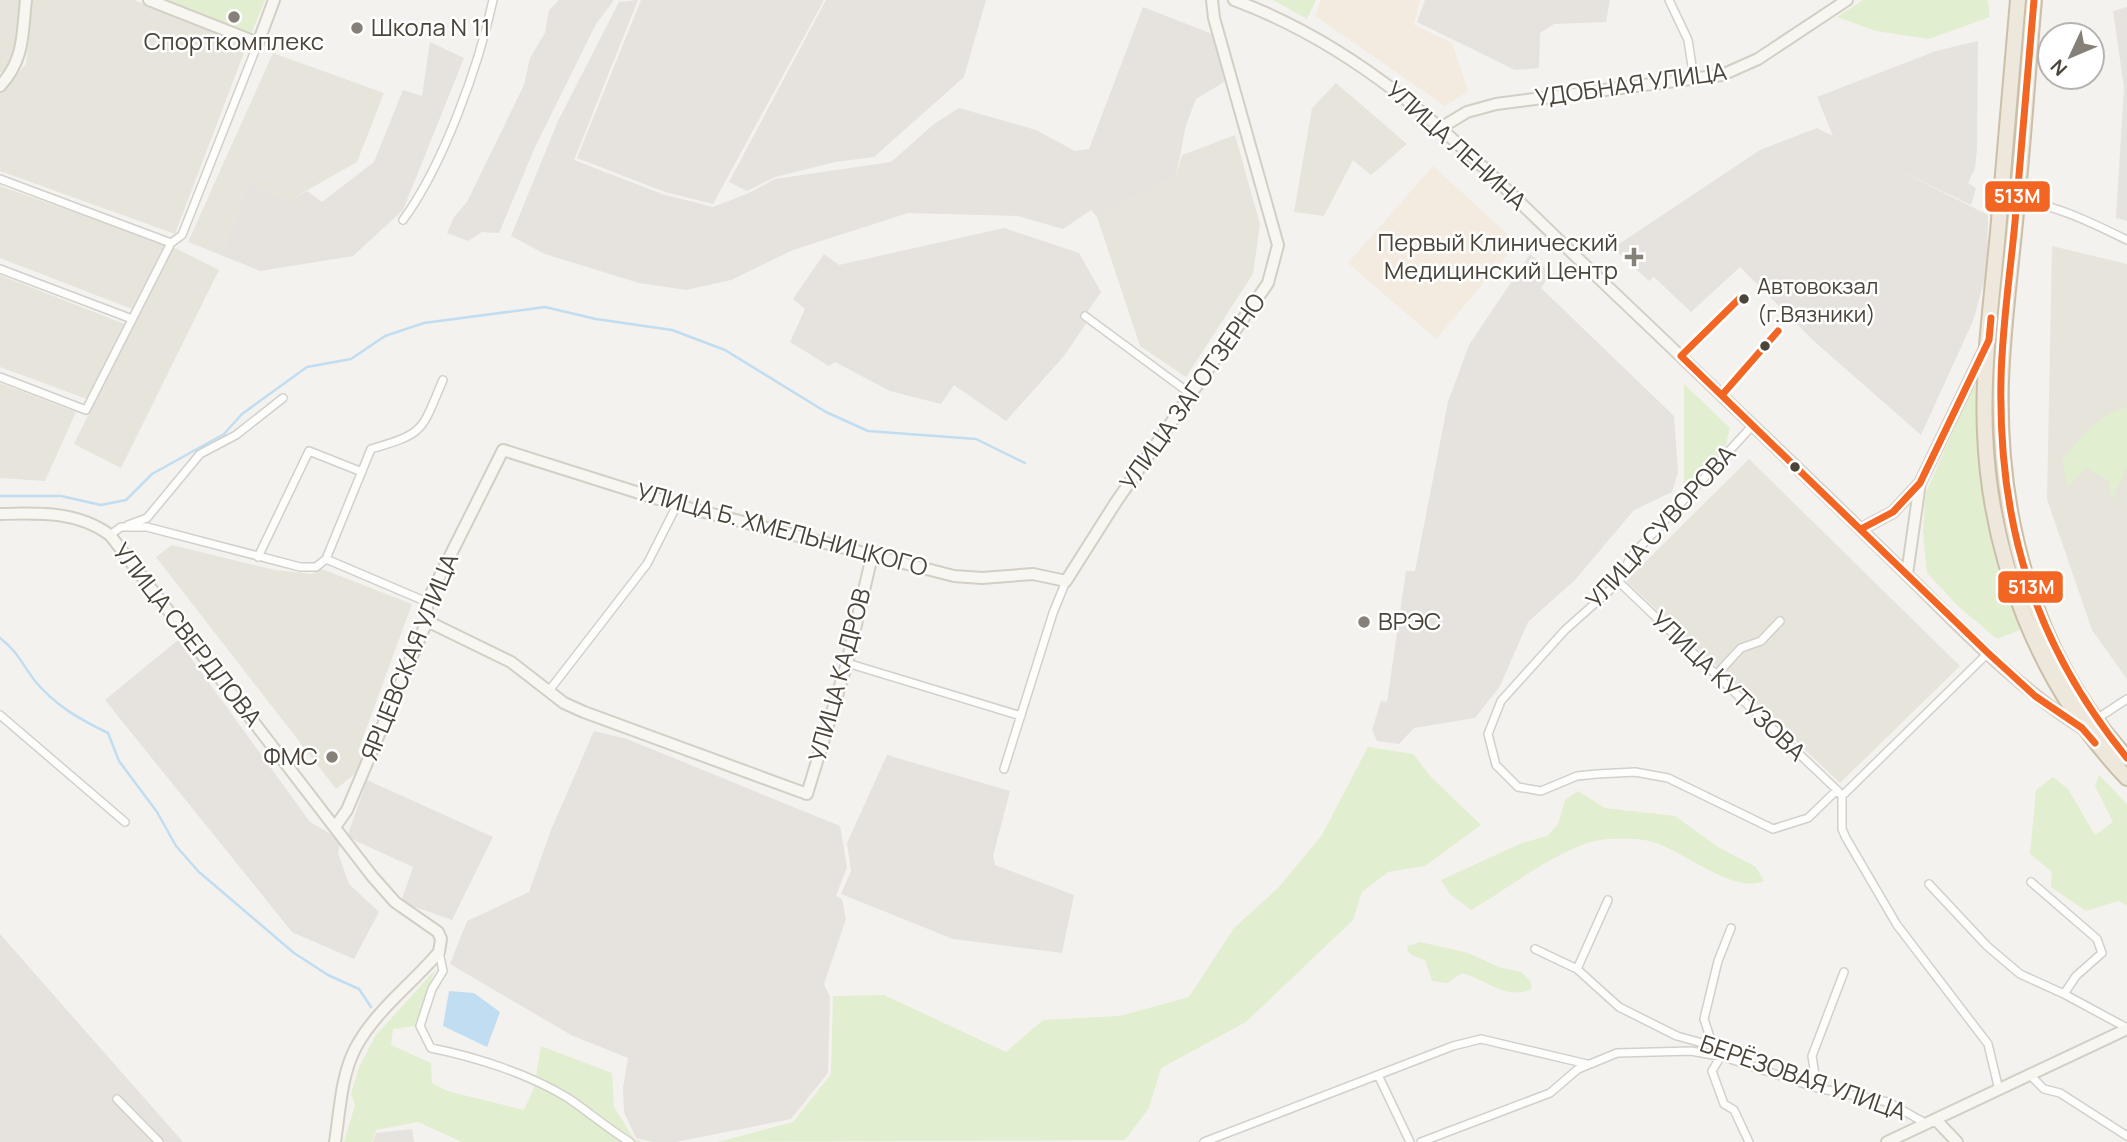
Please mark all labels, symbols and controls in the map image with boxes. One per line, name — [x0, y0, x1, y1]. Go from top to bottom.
marker: Спорткомплекс — [226, 9, 242, 25]
place label: Школа N 11 — [371, 10, 491, 43]
marker: Школа N 11 — [349, 20, 365, 36]
north arrow — [2036, 21, 2106, 91]
place label: Спорткомплекс — [144, 24, 324, 57]
street label: УДОБНАЯ УЛИЦА — [1533, 54, 1729, 113]
text: N — [2045, 54, 2073, 82]
street label: УЛИЦА ЛЕНИНА — [1380, 73, 1534, 217]
line badge: 513М — [1984, 180, 2051, 213]
text: 513М — [1994, 183, 2040, 209]
place label: Первый Клинический Медицинский Центр — [1378, 225, 1618, 286]
marker: Первый Клинический Медицинский Центр — [1624, 247, 1644, 267]
place label: Автовокзал (г.Вязники) — [1757, 271, 1878, 329]
street label: УЛИЦА ЗАГОТЗЕРНО — [1111, 286, 1272, 496]
marker: Автовокзал (г.Вязники) — [1737, 292, 1751, 306]
unlabelled marker — [1758, 339, 1772, 353]
street label: УЛИЦА СУВОРОВА — [1578, 437, 1742, 615]
unlabelled marker — [1788, 460, 1802, 474]
street label: УЛИЦА Б. ХМЕЛЬНИЦКОГО — [633, 474, 932, 583]
street label: УЛИЦА СВЕРДЛОВА — [106, 535, 270, 733]
street label: ЯРЦЕВСКАЯ УЛИЦА — [352, 548, 465, 765]
line badge: 513М — [1997, 570, 2064, 604]
text: 513М — [2008, 574, 2054, 600]
street label: УЛИЦА КАДРОВ — [800, 584, 878, 765]
street label: УЛИЦА КУТУЗОВА — [1644, 602, 1814, 767]
place label: ВРЭС — [1378, 604, 1441, 637]
marker: ВРЭС — [1356, 614, 1372, 630]
place label: ФМС — [264, 739, 318, 772]
marker: ФМС — [324, 749, 340, 765]
street label: БЕРЁЗОВАЯ УЛИЦА — [1696, 1026, 1911, 1127]

